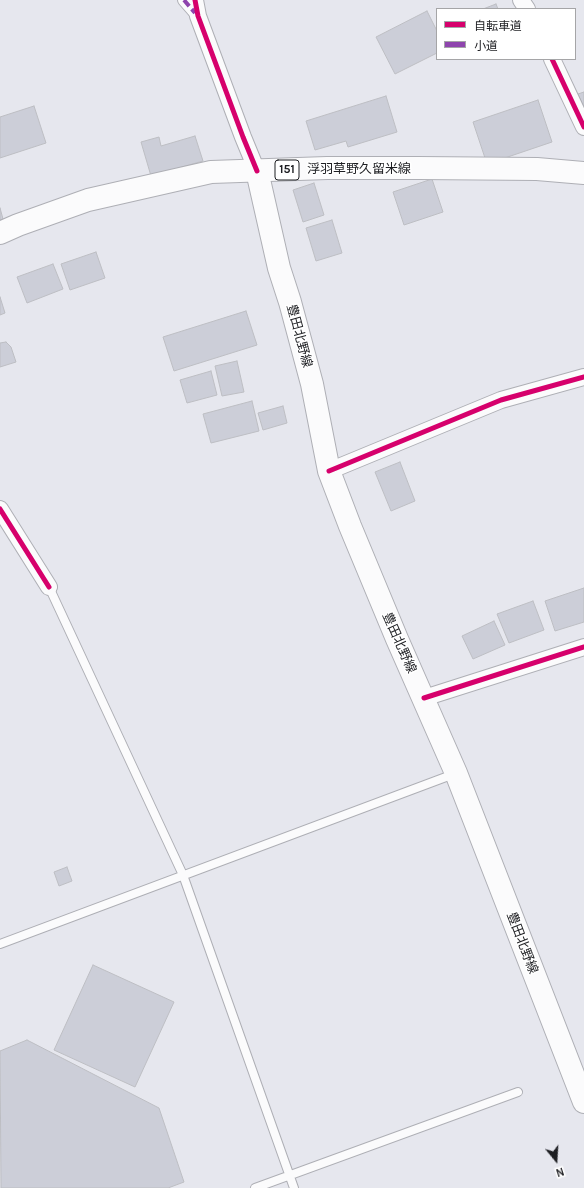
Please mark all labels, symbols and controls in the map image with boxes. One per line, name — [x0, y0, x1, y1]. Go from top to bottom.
legend — [436, 8, 576, 60]
text: 自転車道 — [474, 19, 522, 33]
text: 小道 — [474, 39, 498, 53]
road number: 151 — [275, 160, 299, 180]
street label: 浮羽草野久留米線 — [307, 161, 411, 177]
street label: 豊田北野線 — [283, 303, 315, 369]
street label: 豊田北野線 — [379, 610, 419, 676]
street label: 豊田北野線 — [503, 910, 541, 976]
north arrow — [536, 1140, 576, 1180]
text: N — [554, 1164, 566, 1179]

